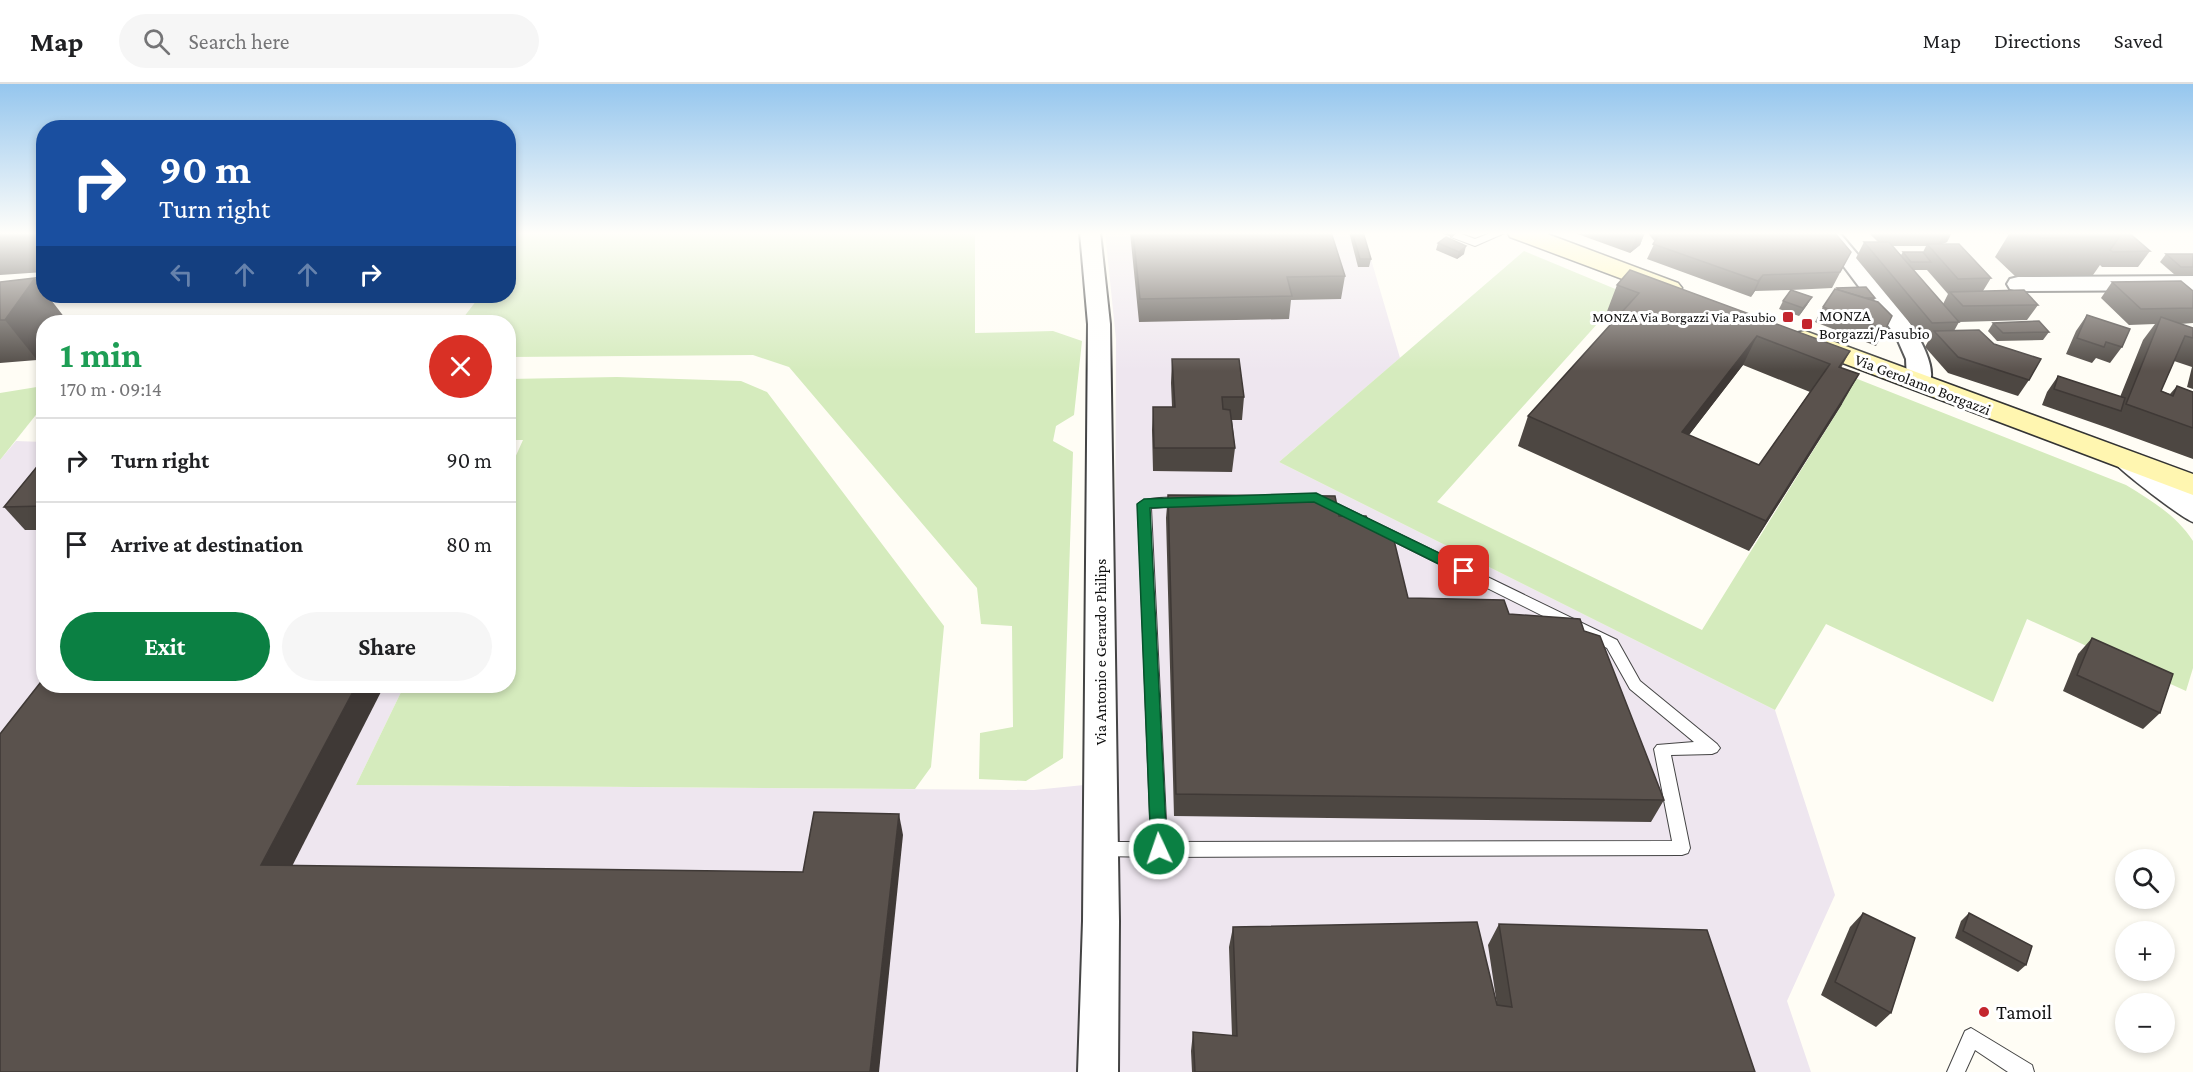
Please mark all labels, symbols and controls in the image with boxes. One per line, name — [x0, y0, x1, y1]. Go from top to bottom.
search box — [119, 14, 539, 68]
icon: search — [140, 25, 173, 58]
text: Map — [30, 26, 83, 57]
text: Search here — [188, 29, 289, 54]
text: Map — [1923, 29, 1961, 53]
text: Directions — [1994, 29, 2081, 53]
text: Saved — [2114, 29, 2163, 53]
icon: right — [60, 144, 138, 222]
text: 90 m — [159, 145, 251, 192]
text: Turn right — [159, 194, 270, 224]
icon: left — [165, 258, 198, 291]
icon: ahead — [228, 258, 261, 291]
icon: ahead — [291, 258, 324, 291]
icon: right — [354, 258, 387, 291]
place label: MONZA Borgazzi/Pasubio — [1819, 307, 1930, 343]
place label: MONZA Via Borgazzi Via Pasubio — [1592, 309, 1776, 325]
marker: MONZA Via Borgazzi Via Pasubio — [1781, 310, 1795, 324]
marker: MONZA Borgazzi/Pasubio — [1800, 317, 1814, 331]
text: 1 min — [60, 335, 142, 375]
button: close — [429, 335, 492, 398]
street label: Via Gerolamo Borgazzi — [1852, 351, 1993, 419]
text: 170 m · 09:14 — [60, 378, 162, 400]
icon: right — [60, 444, 93, 477]
text: Turn right — [111, 448, 209, 473]
text: 90 m — [447, 448, 492, 473]
icon: arrive — [60, 528, 93, 561]
text: Arrive at destination — [111, 532, 303, 557]
text: 80 m — [446, 532, 492, 557]
pin — [1438, 545, 1489, 596]
icon: arrive — [1447, 554, 1480, 587]
street label: Via Antonio e Gerardo Philips — [1092, 559, 1110, 745]
button: Exit — [60, 612, 270, 681]
button: Share — [282, 612, 492, 681]
position arrow — [1127, 817, 1191, 881]
map controls — [2115, 849, 2175, 1053]
button: search — [2115, 849, 2175, 909]
button: + — [2115, 921, 2175, 981]
button: − — [2115, 993, 2175, 1053]
place label: Tamoil — [1996, 1001, 2052, 1023]
marker: Tamoil — [1977, 1005, 1991, 1019]

